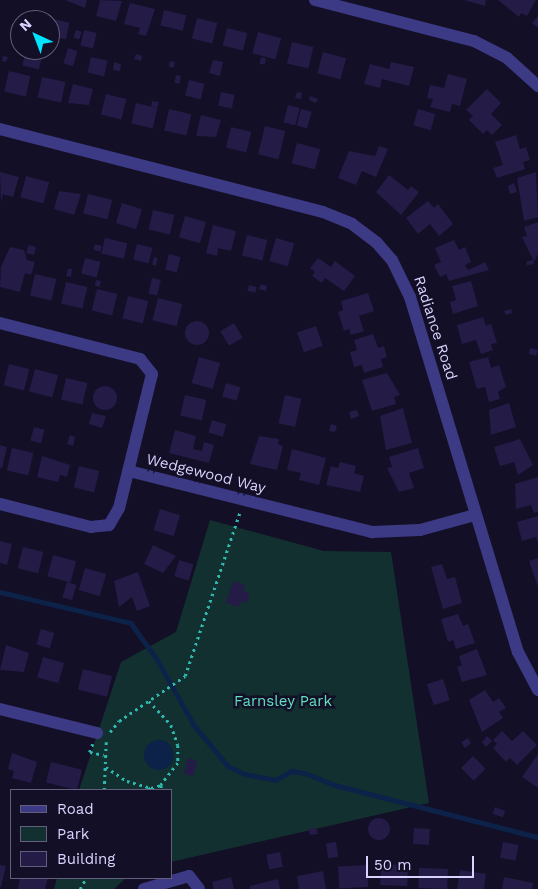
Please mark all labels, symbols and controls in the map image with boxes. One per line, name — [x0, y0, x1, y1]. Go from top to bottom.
north arrow — [10, 10, 60, 60]
text: N — [16, 15, 35, 34]
street label: Radiance Road — [410, 274, 460, 382]
street label: Wedgewood Way — [144, 450, 268, 498]
park label: Farnsley Park — [234, 693, 332, 711]
legend — [10, 789, 172, 879]
text: Road — [57, 800, 94, 818]
text: Park — [57, 825, 89, 843]
scale bar — [368, 846, 476, 878]
text: Building — [57, 850, 115, 868]
text: 50 m — [374, 856, 411, 874]

